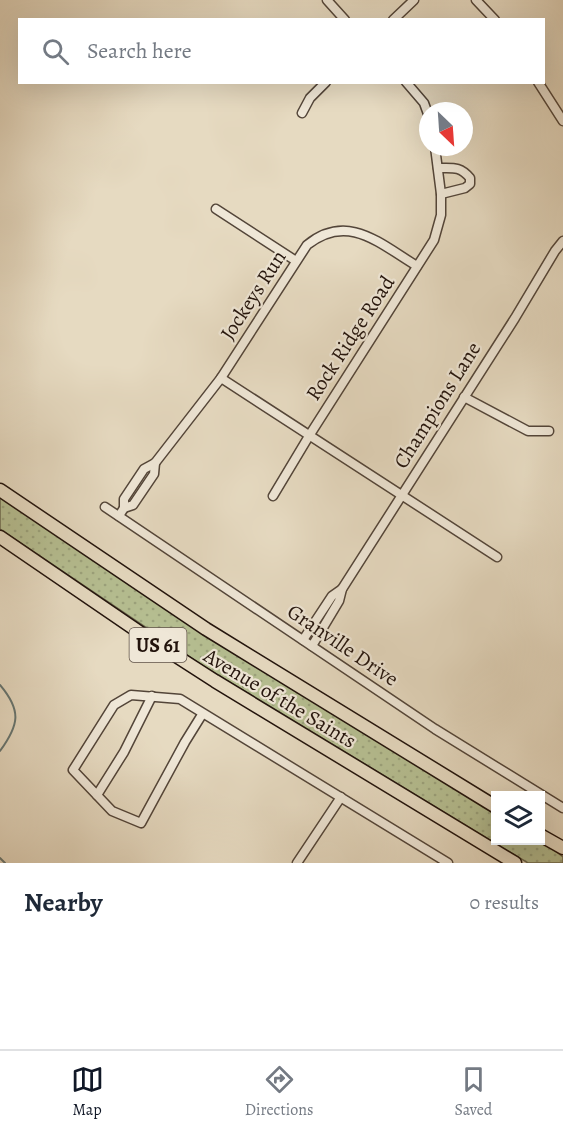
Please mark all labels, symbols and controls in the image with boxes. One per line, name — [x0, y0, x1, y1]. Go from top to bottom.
search box — [18, 18, 545, 84]
icon: search — [39, 35, 72, 68]
text: Search here — [87, 36, 192, 66]
north arrow — [419, 102, 473, 156]
street label: Jockeys Run — [214, 245, 292, 345]
street label: Rock Ridge Road — [299, 269, 401, 406]
street label: Champions Lane — [387, 336, 487, 474]
street label: Granville Drive — [282, 597, 404, 693]
road number: US 61 — [130, 628, 186, 662]
street label: Avenue of the Saints — [198, 641, 361, 755]
map controls — [491, 791, 545, 845]
button: layers — [491, 791, 545, 845]
text: Nearby — [24, 885, 103, 920]
text: 0 results — [470, 889, 539, 916]
tab: Map — [71, 1063, 104, 1121]
tab: Directions — [245, 1063, 313, 1121]
tab: Saved — [454, 1063, 492, 1121]

